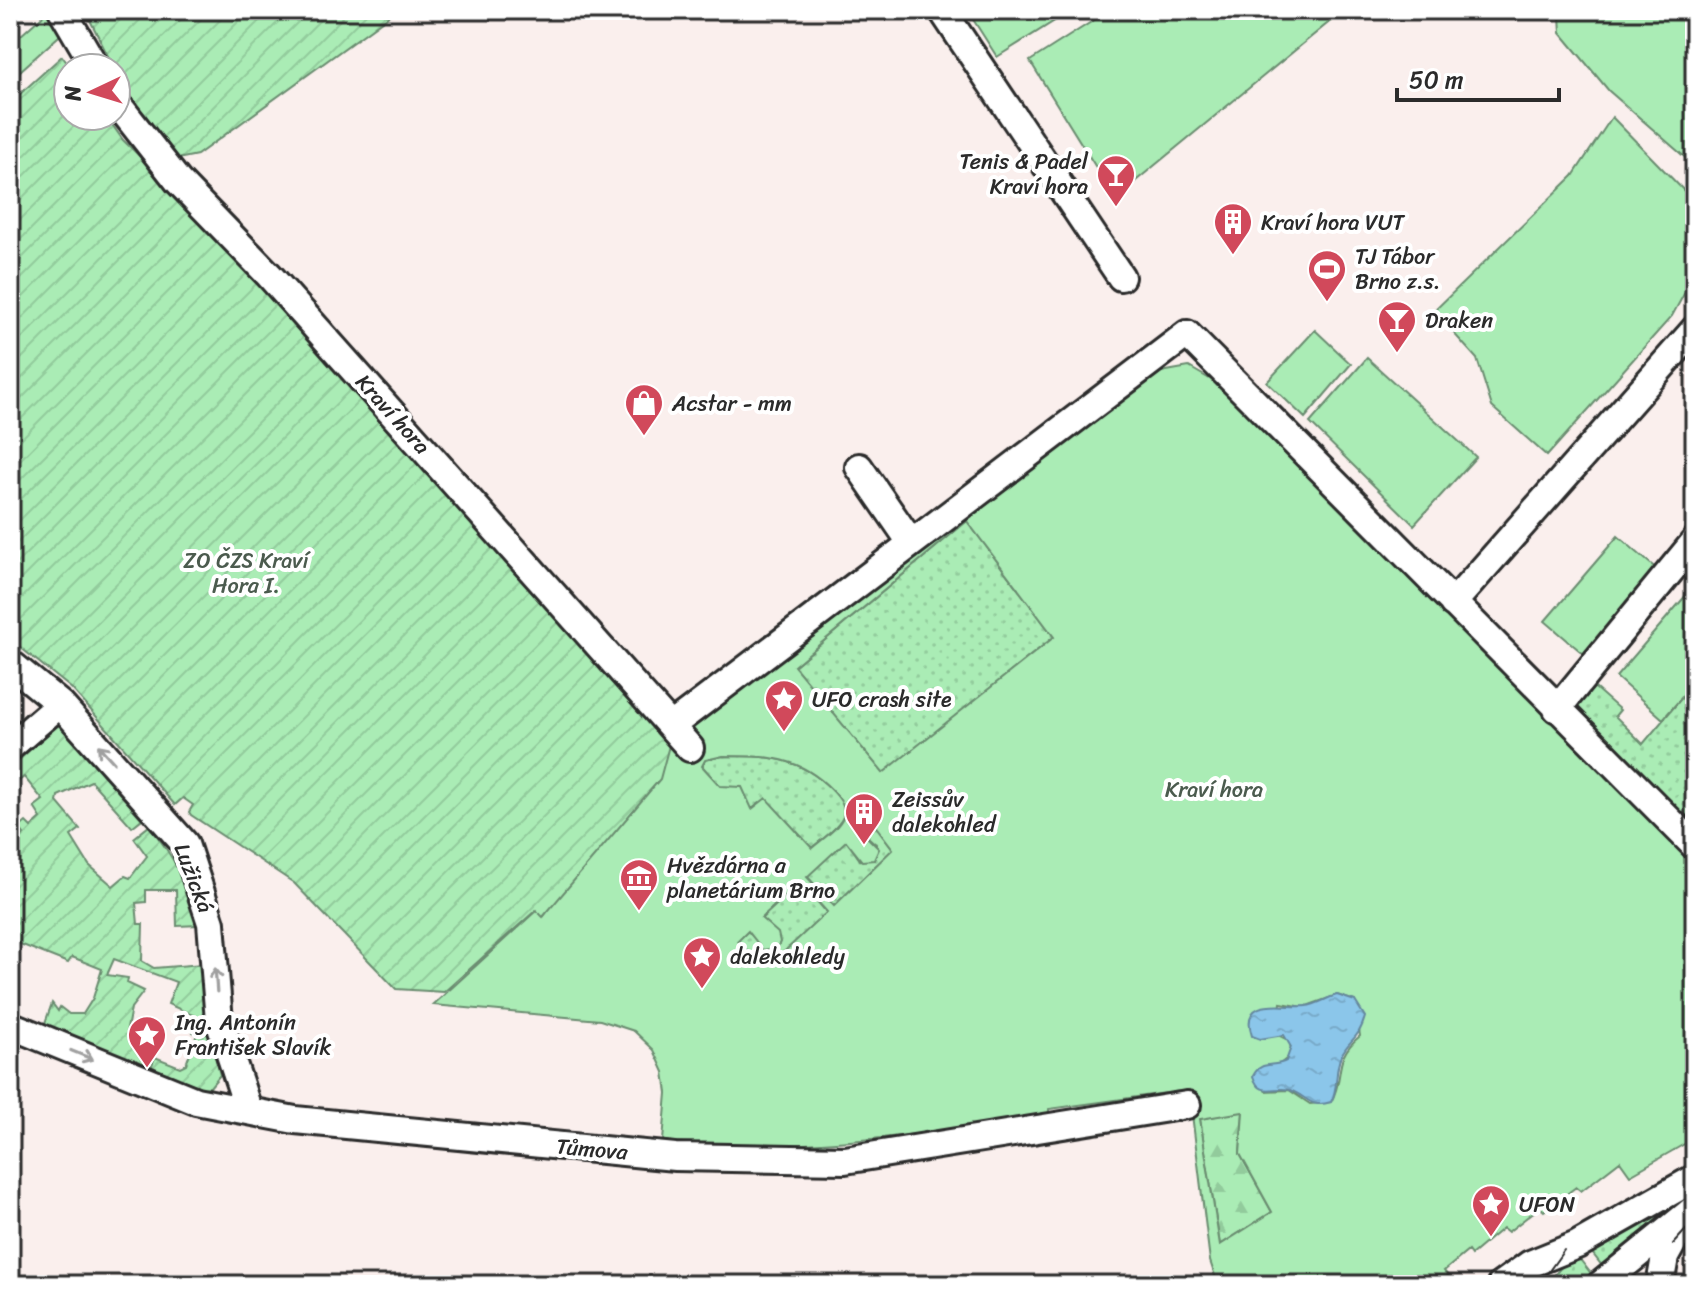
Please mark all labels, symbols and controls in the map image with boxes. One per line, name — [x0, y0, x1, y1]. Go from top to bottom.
north arrow — [52, 52, 132, 132]
scale bar — [1397, 52, 1559, 102]
text: 50 m — [1409, 59, 1464, 101]
text: N — [53, 84, 93, 103]
place label: Tenis & Padel Kraví hora — [959, 142, 1089, 206]
bar icon: Tenis & Padel Kraví hora — [1095, 153, 1137, 208]
building icon: Kraví hora VUT — [1212, 201, 1254, 256]
place label: Kraví hora VUT — [1261, 203, 1406, 242]
place label: TJ Tábor Brno z.s. — [1355, 237, 1441, 301]
sports icon: TJ Tábor Brno z.s. — [1306, 248, 1348, 303]
bar icon: Draken — [1376, 299, 1418, 354]
place label: Draken — [1425, 301, 1493, 340]
street label: Kraví hora — [346, 364, 440, 464]
shop icon: Acstar - mm — [623, 382, 665, 437]
place label: Acstar - mm — [671, 384, 792, 423]
park label: ZO ČZS Kraví Hora I. — [183, 541, 312, 605]
place icon: UFO crash site — [763, 678, 805, 733]
place label: UFO crash site — [812, 680, 952, 719]
one-way arrow — [98, 745, 116, 765]
park label: Kraví hora — [1165, 770, 1263, 809]
place label: Zeissův dalekohled — [892, 780, 997, 844]
building icon: Zeissův dalekohled — [843, 791, 885, 846]
street label: Lužická — [163, 837, 225, 919]
place label: Hvězdárna a planetárium Brno — [666, 846, 835, 910]
museum icon: Hvězdárna a planetárium Brno — [618, 857, 660, 912]
place icon: dalekohledy — [681, 935, 723, 990]
place label: dalekohledy — [730, 937, 845, 976]
one-way arrow — [208, 967, 223, 994]
place label: Ing. Antonín František Slavík — [174, 1003, 331, 1067]
place icon: Ing. Antonín František Slavík — [126, 1014, 168, 1069]
one-way arrow — [69, 1048, 94, 1063]
street label: Tůmova — [555, 1126, 630, 1172]
place icon: UFON — [1470, 1183, 1512, 1238]
place label: UFON — [1519, 1185, 1576, 1224]

